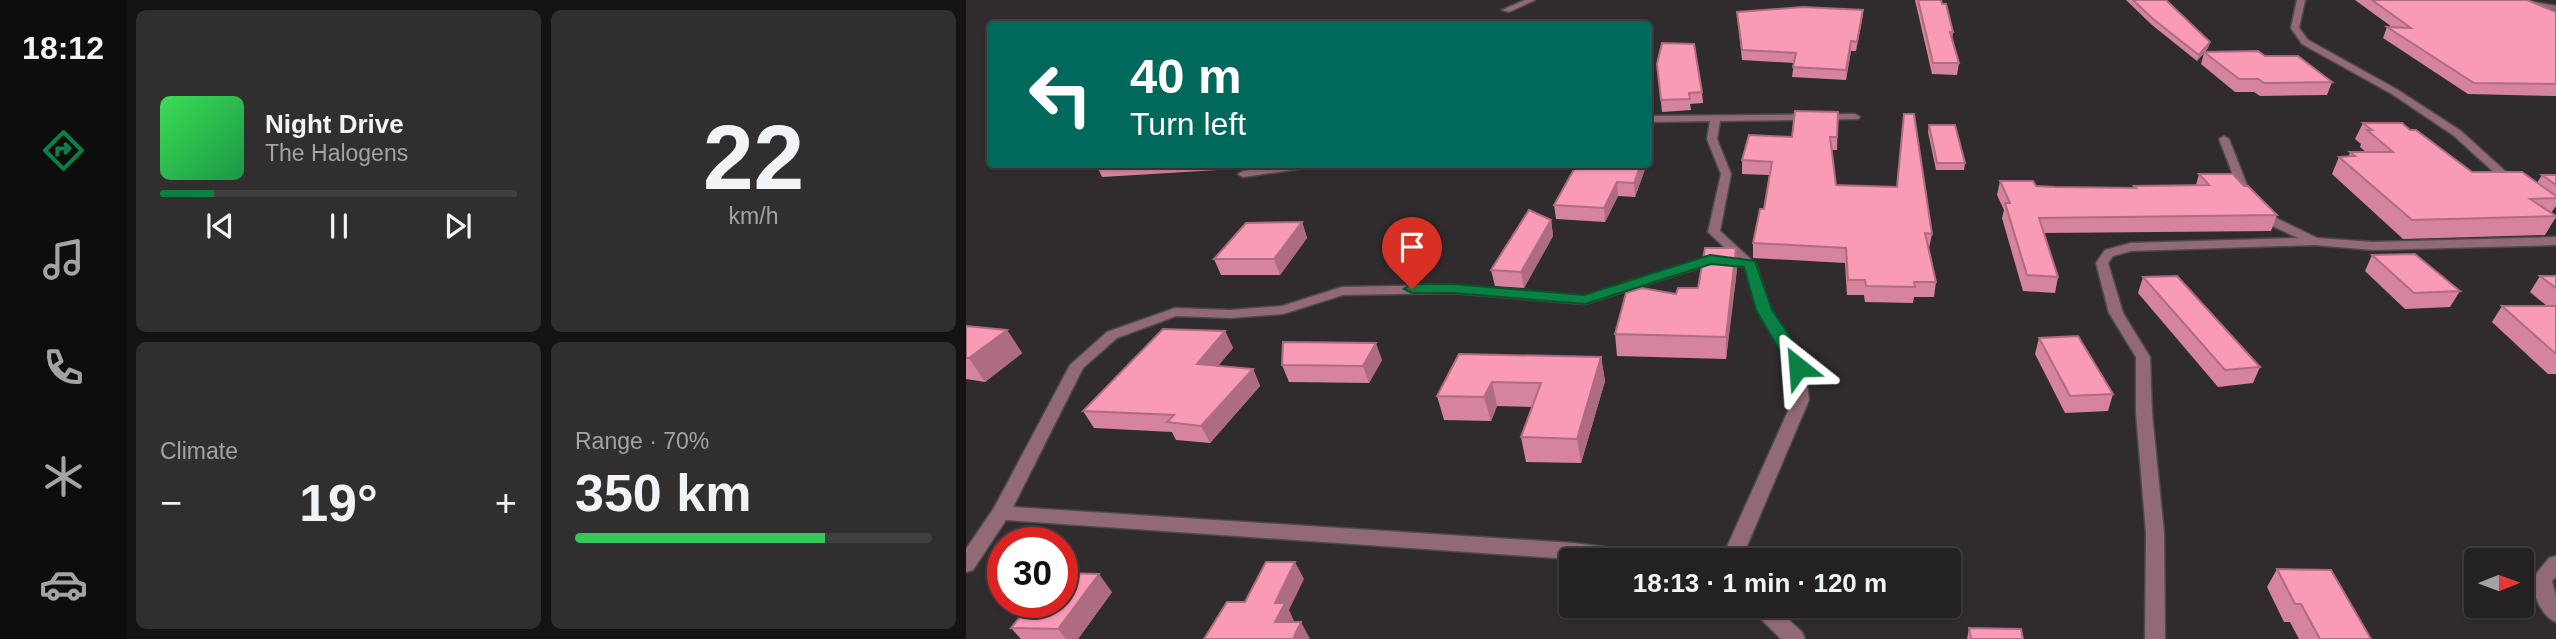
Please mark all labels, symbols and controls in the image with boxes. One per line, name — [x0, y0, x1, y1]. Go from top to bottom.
text: 18:12 — [22, 30, 104, 66]
icon: left — [1015, 49, 1106, 140]
text: 40 m — [1130, 49, 1242, 103]
text: Turn left — [1130, 106, 1246, 142]
text: 22 — [703, 107, 804, 208]
text: Night Drive — [265, 109, 404, 139]
icon: directions — [39, 126, 88, 175]
text: The Halogens — [265, 140, 408, 166]
text: km/h — [729, 203, 778, 229]
icon: previous — [201, 207, 239, 245]
icon: pause — [320, 207, 358, 245]
icon: next — [439, 207, 477, 245]
pin — [1382, 217, 1442, 289]
icon: arrive — [1393, 228, 1431, 266]
icon: music — [39, 235, 88, 284]
position arrow — [1761, 330, 1835, 404]
icon: phone — [39, 343, 88, 392]
text: Range · 70% — [575, 428, 709, 454]
text: Climate — [160, 438, 238, 464]
icon: climate — [39, 452, 88, 501]
text: 350 km — [575, 464, 751, 522]
text: 19° — [299, 474, 378, 532]
text: − — [160, 482, 182, 524]
text: + — [495, 482, 517, 524]
speed limit sign: 30 — [987, 527, 1078, 618]
north arrow — [2464, 548, 2534, 618]
map controls — [2464, 548, 2534, 618]
icon: car — [39, 560, 88, 609]
text: 18:13 · 1 min · 120 m — [1633, 568, 1887, 598]

